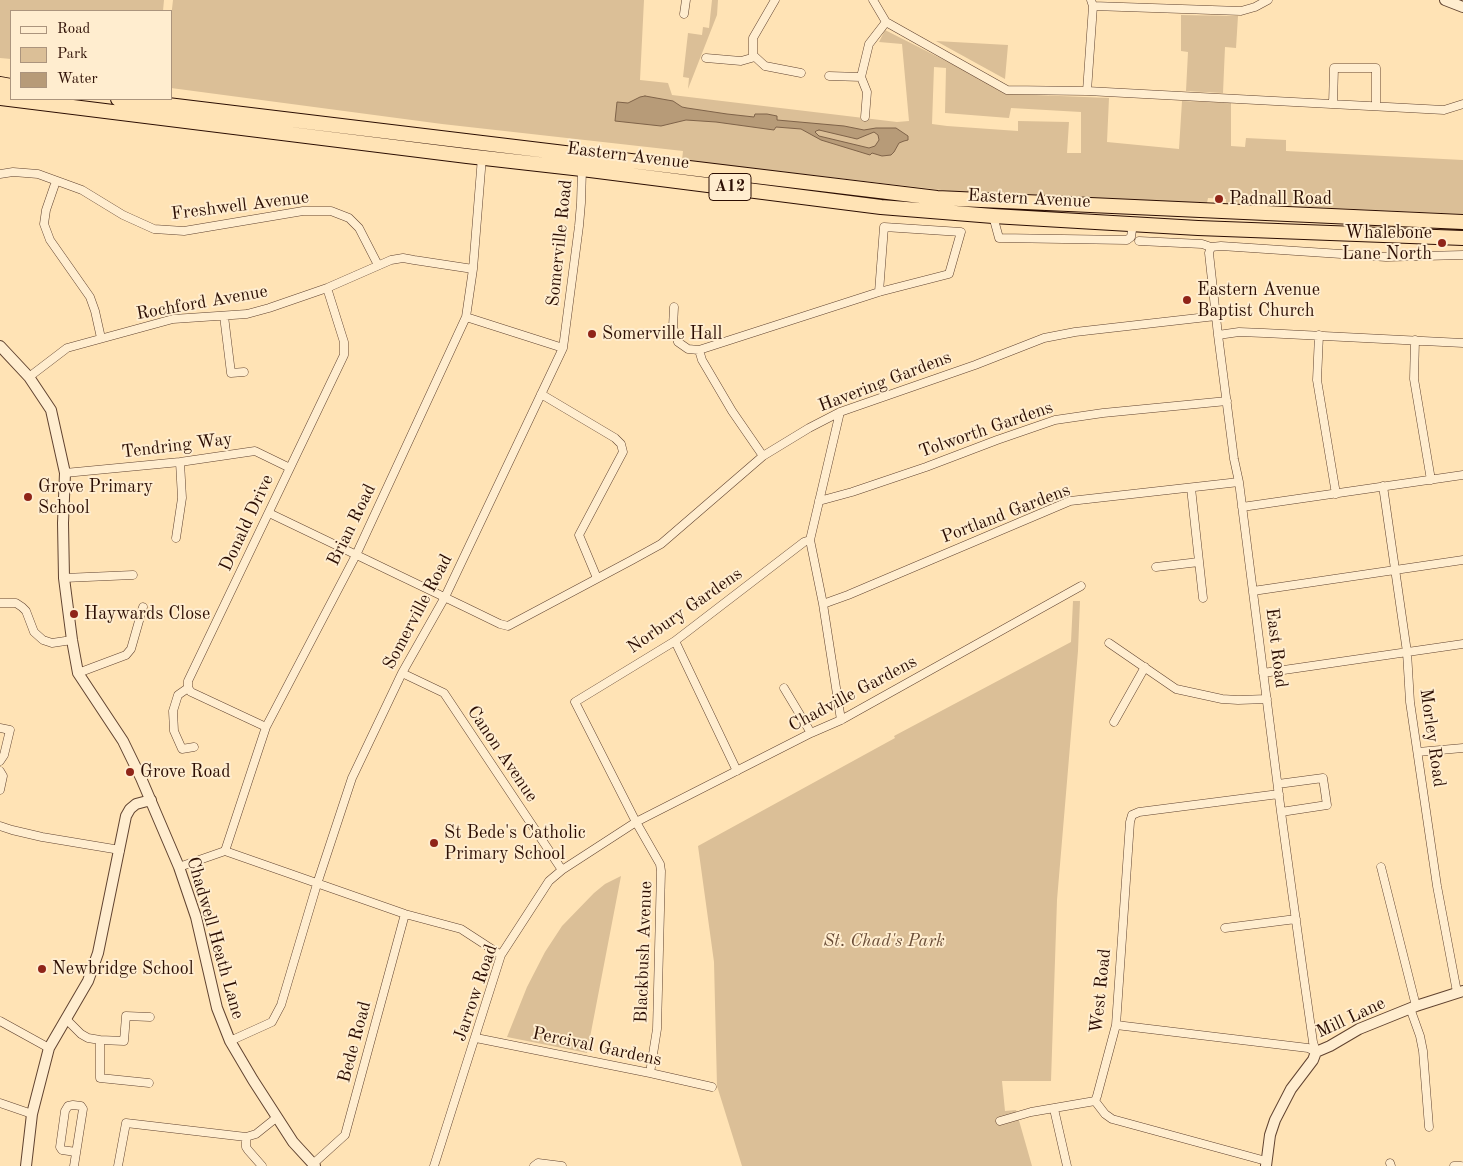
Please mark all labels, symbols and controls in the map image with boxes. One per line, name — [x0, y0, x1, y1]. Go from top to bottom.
legend — [10, 10, 172, 100]
text: Road — [57, 22, 90, 37]
text: Park — [57, 47, 88, 62]
text: Water — [57, 72, 98, 87]
street label: Eastern Avenue — [566, 138, 690, 174]
road number: A12 — [709, 173, 751, 200]
street label: Somerville Road — [543, 178, 577, 308]
street label: Eastern Avenue — [967, 185, 1091, 213]
street label: Freshwell Avenue — [170, 187, 310, 225]
place label: Padnall Road — [1229, 188, 1332, 210]
marker: Padnall Road — [1213, 193, 1225, 205]
place label: Whalebone Lane North — [1342, 222, 1432, 264]
marker: Whalebone Lane North — [1436, 237, 1448, 249]
place label: Eastern Avenue Baptist Church — [1197, 279, 1320, 322]
street label: Rochford Avenue — [134, 281, 270, 325]
marker: Eastern Avenue Baptist Church — [1181, 294, 1193, 306]
place label: Somerville Hall — [602, 323, 722, 345]
marker: Somerville Hall — [586, 328, 598, 340]
street label: Havering Gardens — [815, 347, 955, 417]
street label: Tolworth Gardens — [916, 397, 1056, 463]
street label: Tendring Way — [120, 428, 234, 464]
street label: Donald Drive — [215, 471, 279, 575]
place label: Grove Primary School — [38, 476, 153, 518]
street label: Portland Gardens — [939, 480, 1073, 548]
street label: Brian Road — [323, 481, 381, 569]
marker: Grove Primary School — [22, 491, 34, 503]
street label: Somerville Road — [379, 551, 457, 673]
street label: Norbury Gardens — [623, 563, 747, 659]
place label: Haywards Close — [84, 603, 210, 625]
street label: East Road — [1260, 607, 1292, 689]
marker: Haywards Close — [68, 608, 80, 620]
street label: Chadville Gardens — [785, 651, 921, 737]
street label: Morley Road — [1414, 687, 1450, 789]
street label: Canon Avenue — [462, 702, 542, 806]
place label: Grove Road — [140, 761, 231, 783]
marker: Grove Road — [124, 766, 136, 778]
place label: St Bede's Catholic Primary School — [444, 822, 586, 864]
marker: St Bede's Catholic Primary School — [428, 837, 440, 849]
street label: Chadwell Heath Lane — [182, 854, 248, 1022]
street label: Blackbush Avenue — [631, 881, 657, 1023]
park label: St. Chad's Park — [823, 930, 945, 952]
street label: Jarrow Road — [449, 942, 503, 1044]
street label: West Road — [1086, 948, 1116, 1034]
place label: Newbridge School — [52, 958, 194, 980]
marker: Newbridge School — [36, 963, 48, 975]
street label: Mill Lane — [1313, 993, 1389, 1043]
street label: Bede Road — [334, 999, 376, 1085]
street label: Percival Gardens — [530, 1023, 664, 1071]

